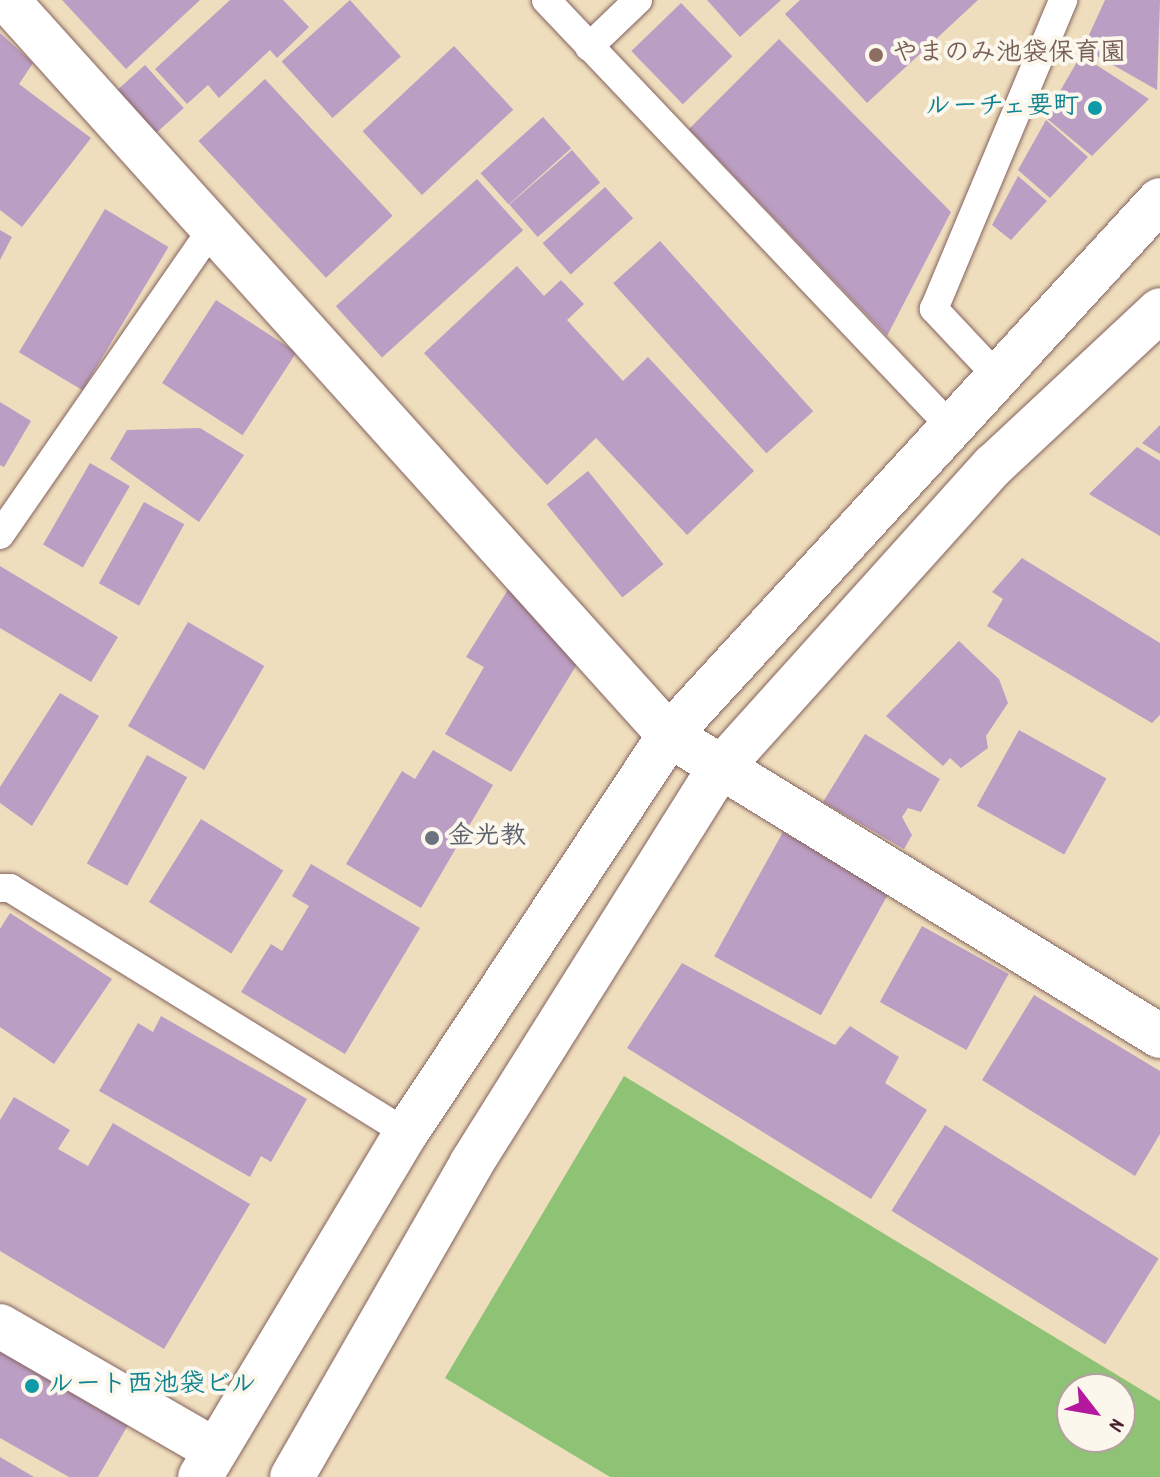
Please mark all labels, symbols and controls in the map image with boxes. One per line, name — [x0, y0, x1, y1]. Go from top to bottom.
place label: やまのみ池袋保育園 — [892, 39, 1126, 71]
marker: やまのみ池袋保育園 — [867, 46, 885, 64]
place label: ルーチェ要町 — [922, 92, 1079, 124]
marker: ルーチェ要町 — [1086, 99, 1104, 117]
place label: 金光教 — [448, 822, 526, 854]
marker: 金光教 — [423, 829, 441, 847]
place label: ルート西池袋ビル — [48, 1370, 257, 1402]
north arrow — [1056, 1373, 1136, 1453]
marker: ルート西池袋ビル — [23, 1377, 41, 1395]
text: N — [1099, 1412, 1131, 1437]

